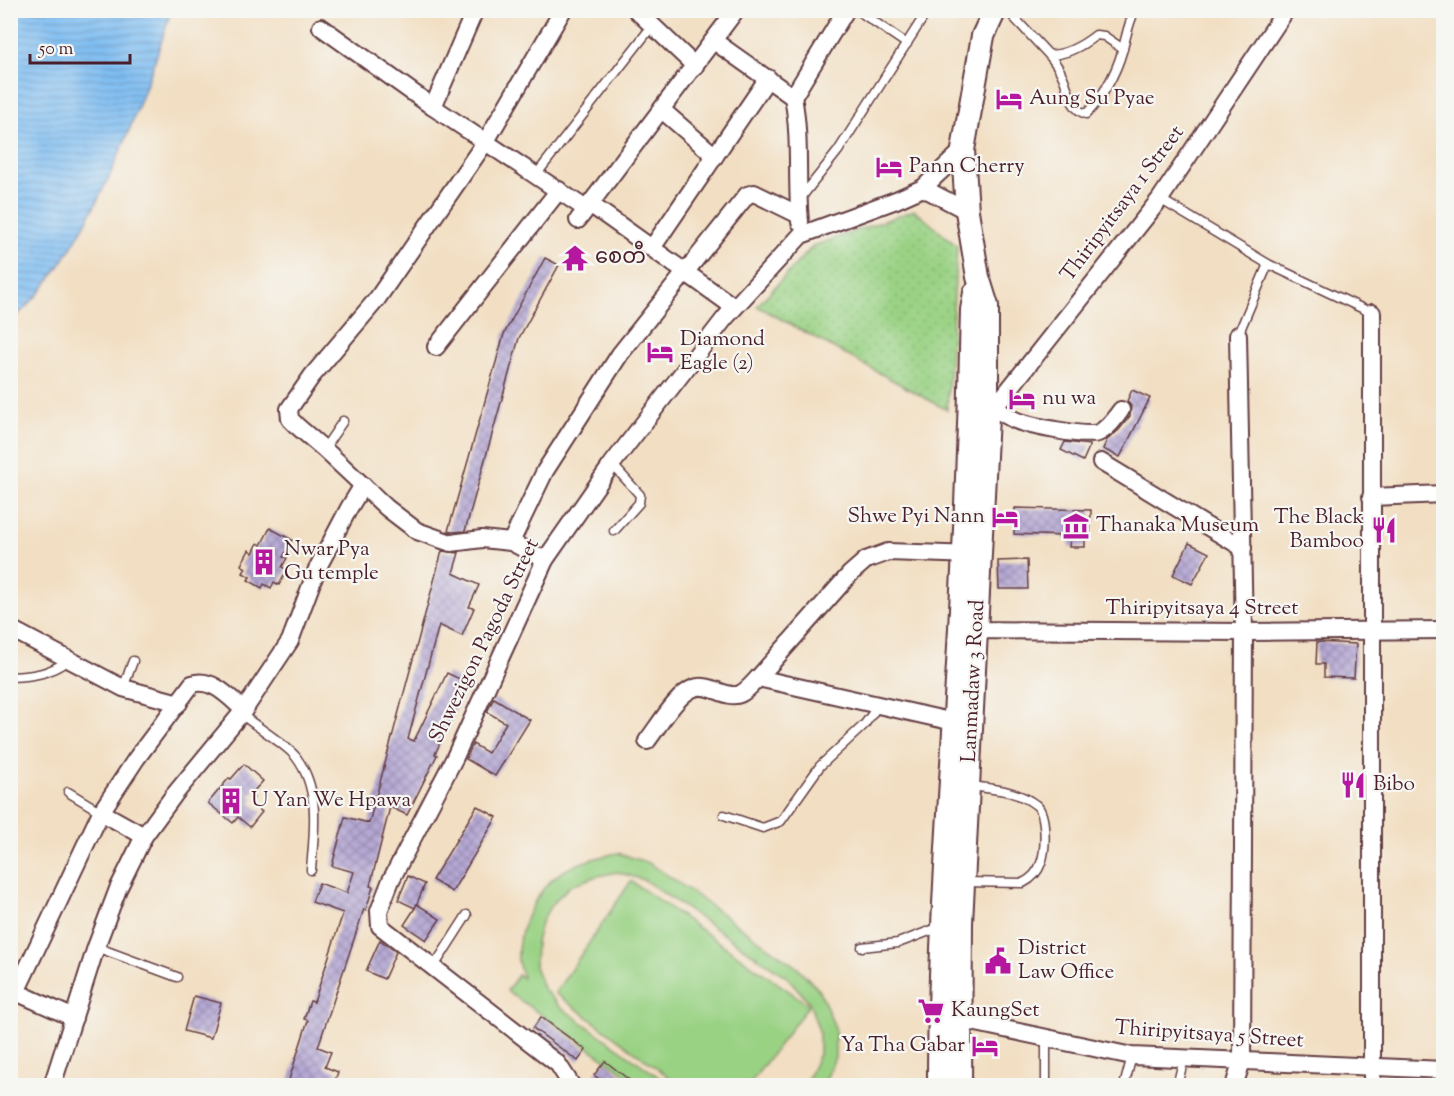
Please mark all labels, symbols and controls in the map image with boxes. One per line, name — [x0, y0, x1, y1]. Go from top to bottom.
scale bar — [30, 27, 130, 65]
text: 50 m — [38, 37, 74, 63]
hotel icon: Aung Su Pyae — [994, 84, 1024, 114]
place label: Aung Su Pyae — [1029, 84, 1155, 114]
street label: Thiripyitsaya 1 Street — [1054, 119, 1192, 289]
hotel icon: Pann Cherry — [874, 152, 904, 182]
place label: Pann Cherry — [909, 152, 1025, 182]
place label: စေတီ — [595, 240, 646, 273]
temple icon: စေတီ — [560, 243, 590, 273]
place label: Diamond Eagle (2) — [680, 325, 765, 379]
hotel icon: Diamond Eagle (2) — [645, 337, 675, 367]
hotel icon: nu wa — [1007, 384, 1037, 414]
place label: nu wa — [1042, 384, 1096, 414]
place label: Shwe Pyi Nann — [847, 502, 985, 532]
hotel icon: Shwe Pyi Nann — [990, 502, 1020, 532]
place label: The Black Bamboo — [1274, 503, 1365, 557]
museum icon: Thanaka Museum — [1061, 511, 1091, 541]
place label: Thanaka Museum — [1096, 511, 1259, 541]
restaurant icon: The Black Bamboo — [1369, 515, 1399, 545]
street label: Shwezigon Pagoda Street — [422, 533, 548, 749]
place label: Nwar Pya Gu temple — [284, 535, 379, 589]
building icon: Nwar Pya Gu temple — [249, 547, 279, 577]
street label: Thiripyitsaya 4 Street — [1106, 594, 1298, 624]
street label: Lanmadaw 3 Road — [955, 599, 993, 763]
restaurant icon: Bibo — [1338, 770, 1368, 800]
place label: Bibo — [1373, 770, 1415, 800]
building icon: U Yan We Hpawa — [216, 786, 246, 816]
place label: U Yan We Hpawa — [251, 786, 412, 816]
place label: District Law Office — [1018, 934, 1114, 988]
public building icon: District Law Office — [983, 946, 1013, 976]
supermarket icon: KaungSet — [916, 996, 946, 1026]
place label: KaungSet — [951, 996, 1040, 1026]
street label: Thiripyitsaya 5 Street — [1114, 1013, 1304, 1057]
place label: Ya Tha Gabar — [841, 1031, 965, 1061]
hotel icon: Ya Tha Gabar — [970, 1031, 1000, 1061]

